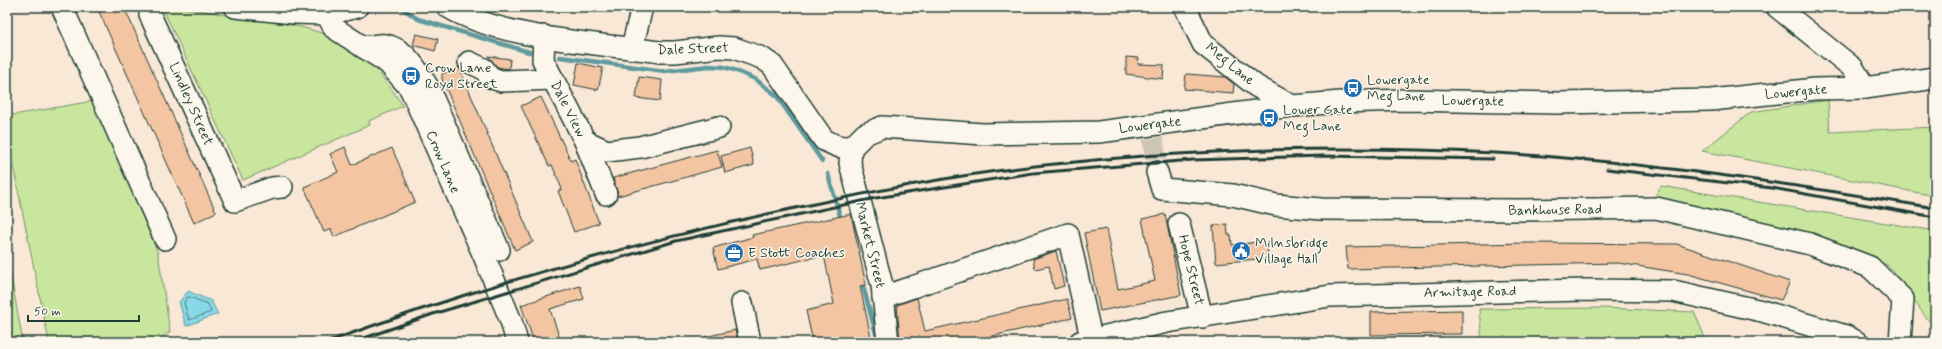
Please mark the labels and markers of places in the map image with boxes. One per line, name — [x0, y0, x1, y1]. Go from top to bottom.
place label: Crow Lane Royd Street — [425, 59, 498, 93]
bus stop icon: Crow Lane Royd Street — [400, 65, 422, 87]
place label: Lowergate Meg Lane — [1367, 71, 1430, 107]
bus stop icon: Lowergate Meg Lane — [1342, 77, 1364, 99]
place label: Lower Gate Meg Lane — [1283, 101, 1353, 137]
bus stop icon: Lower Gate Meg Lane — [1258, 107, 1280, 129]
place label: Milnsbridge Village Hall — [1255, 234, 1328, 268]
public building icon: Milnsbridge Village Hall — [1230, 240, 1252, 262]
office icon: E Stott Coaches — [723, 242, 745, 264]
place label: E Stott Coaches — [748, 244, 845, 262]

